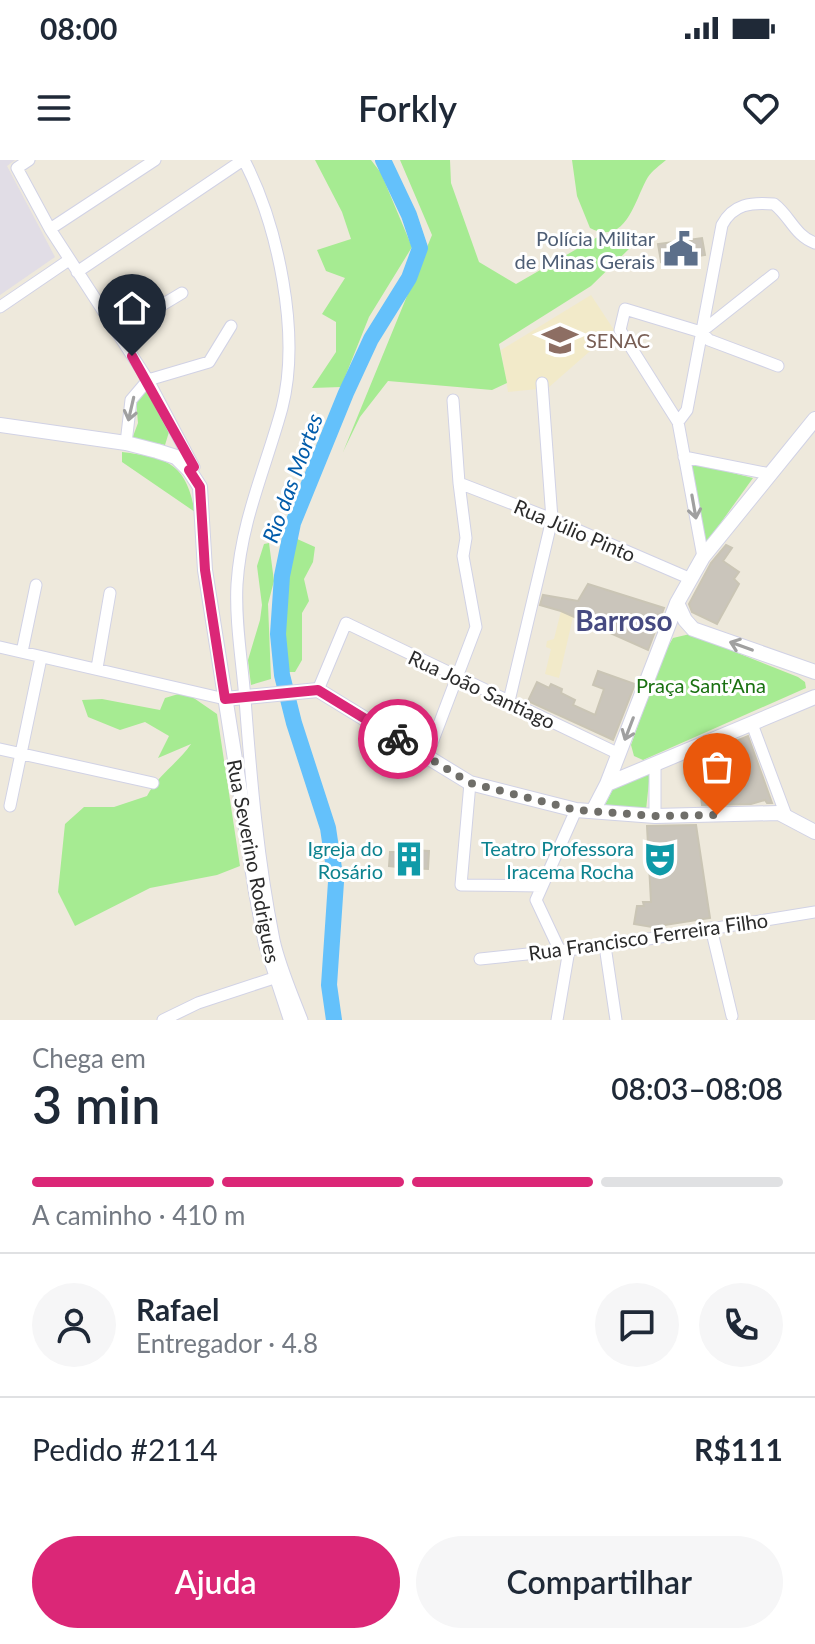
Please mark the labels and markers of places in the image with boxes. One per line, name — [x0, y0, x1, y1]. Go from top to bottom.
place label: Polícia Militar de Minas Gerais — [514, 226, 656, 273]
public building icon: Polícia Militar de Minas Gerais — [662, 230, 700, 268]
pin — [98, 274, 166, 356]
school or university icon: SENAC — [541, 321, 579, 359]
place label: SENAC — [586, 328, 650, 352]
pin — [683, 733, 751, 815]
place label: Igreja do Rosário — [308, 836, 383, 883]
place label: Teatro Professora Iracema Rocha — [481, 836, 634, 883]
building icon: Igreja do Rosário — [390, 840, 428, 878]
theatre icon: Teatro Professora Iracema Rocha — [641, 840, 679, 878]

